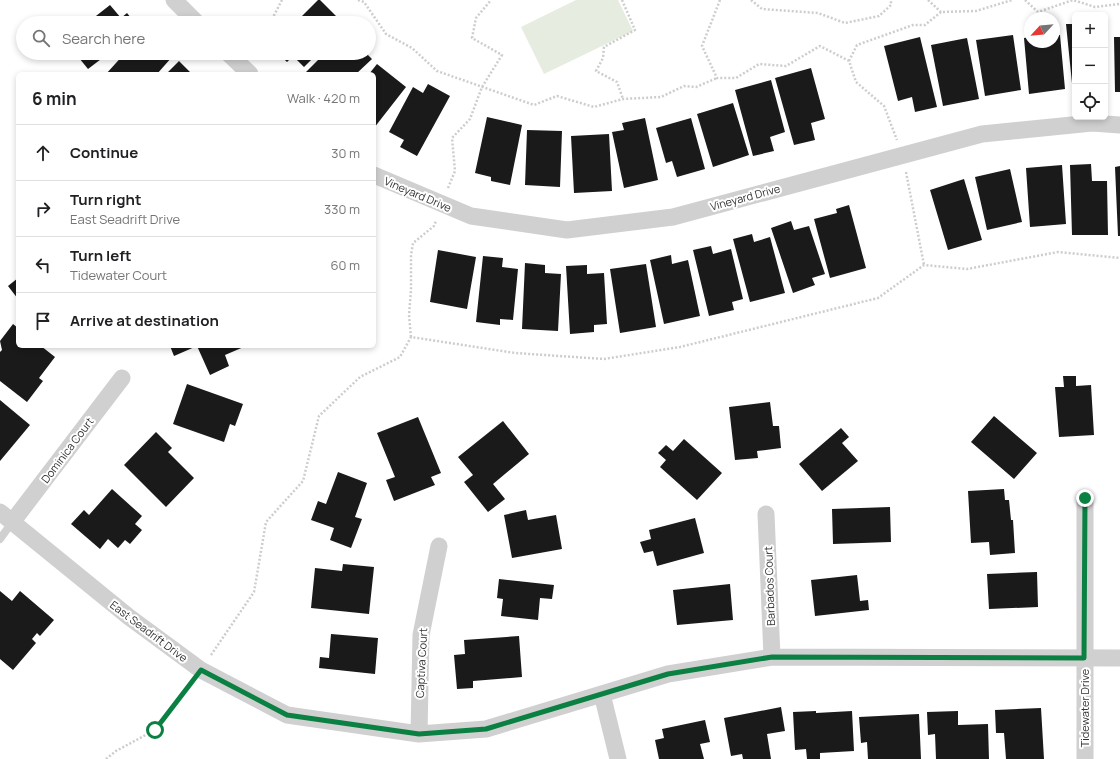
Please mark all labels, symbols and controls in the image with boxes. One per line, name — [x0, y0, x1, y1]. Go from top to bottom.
north arrow — [1024, 12, 1060, 48]
map controls — [1072, 12, 1108, 120]
button: + — [1072, 12, 1108, 48]
search box — [16, 16, 376, 60]
icon: search — [30, 27, 52, 49]
text: Search here — [62, 28, 145, 49]
button: − — [1072, 48, 1108, 84]
button: locate — [1072, 84, 1108, 120]
text: 6 min — [32, 87, 77, 110]
text: Walk · 420 m — [287, 89, 360, 107]
icon: ahead — [32, 142, 54, 164]
text: Continue — [70, 142, 138, 163]
text: 30 m — [331, 144, 360, 162]
street label: Vineyard Drive — [382, 173, 454, 215]
street label: Vineyard Drive — [708, 180, 782, 214]
text: Turn right — [70, 189, 141, 210]
icon: right — [32, 198, 54, 220]
text: 330 m — [324, 200, 360, 218]
text: East Seadrift Drive — [70, 210, 180, 228]
text: Turn left — [70, 245, 132, 266]
icon: left — [32, 254, 54, 276]
text: 60 m — [330, 256, 360, 274]
text: Tidewater Court — [70, 266, 167, 284]
icon: arrive — [32, 310, 54, 332]
text: Arrive at destination — [70, 310, 219, 331]
street label: Dominica Court — [37, 414, 97, 486]
route end — [1076, 489, 1094, 507]
street label: Barbados Court — [760, 546, 778, 626]
street label: East Seadrift Drive — [107, 597, 191, 665]
street label: Captiva Court — [412, 627, 430, 699]
street label: Tidewater Drive — [1077, 668, 1092, 747]
route start — [146, 721, 164, 739]

